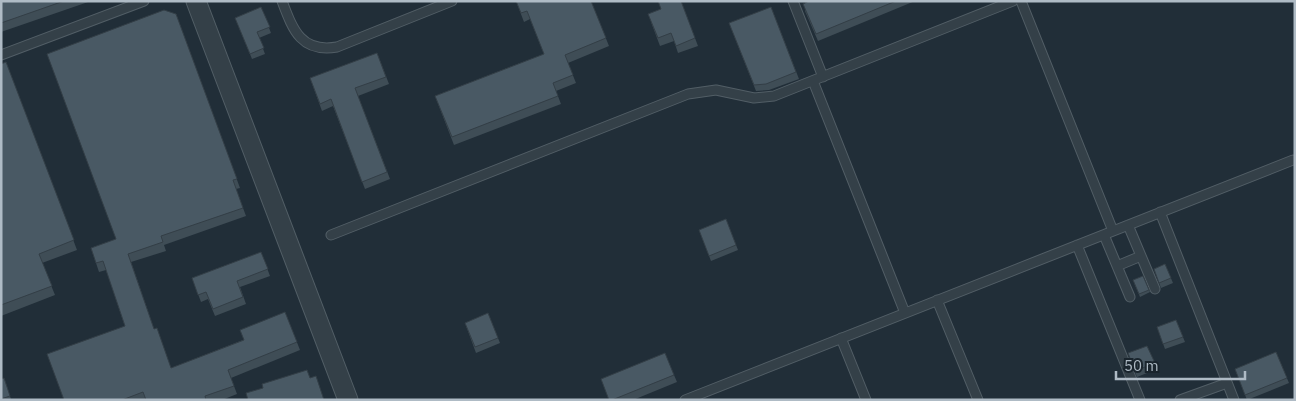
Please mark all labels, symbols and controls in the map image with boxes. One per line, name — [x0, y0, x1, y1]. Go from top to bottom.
scale bar — [1116, 348, 1245, 380]
text: 50 m — [1124, 356, 1159, 375]

